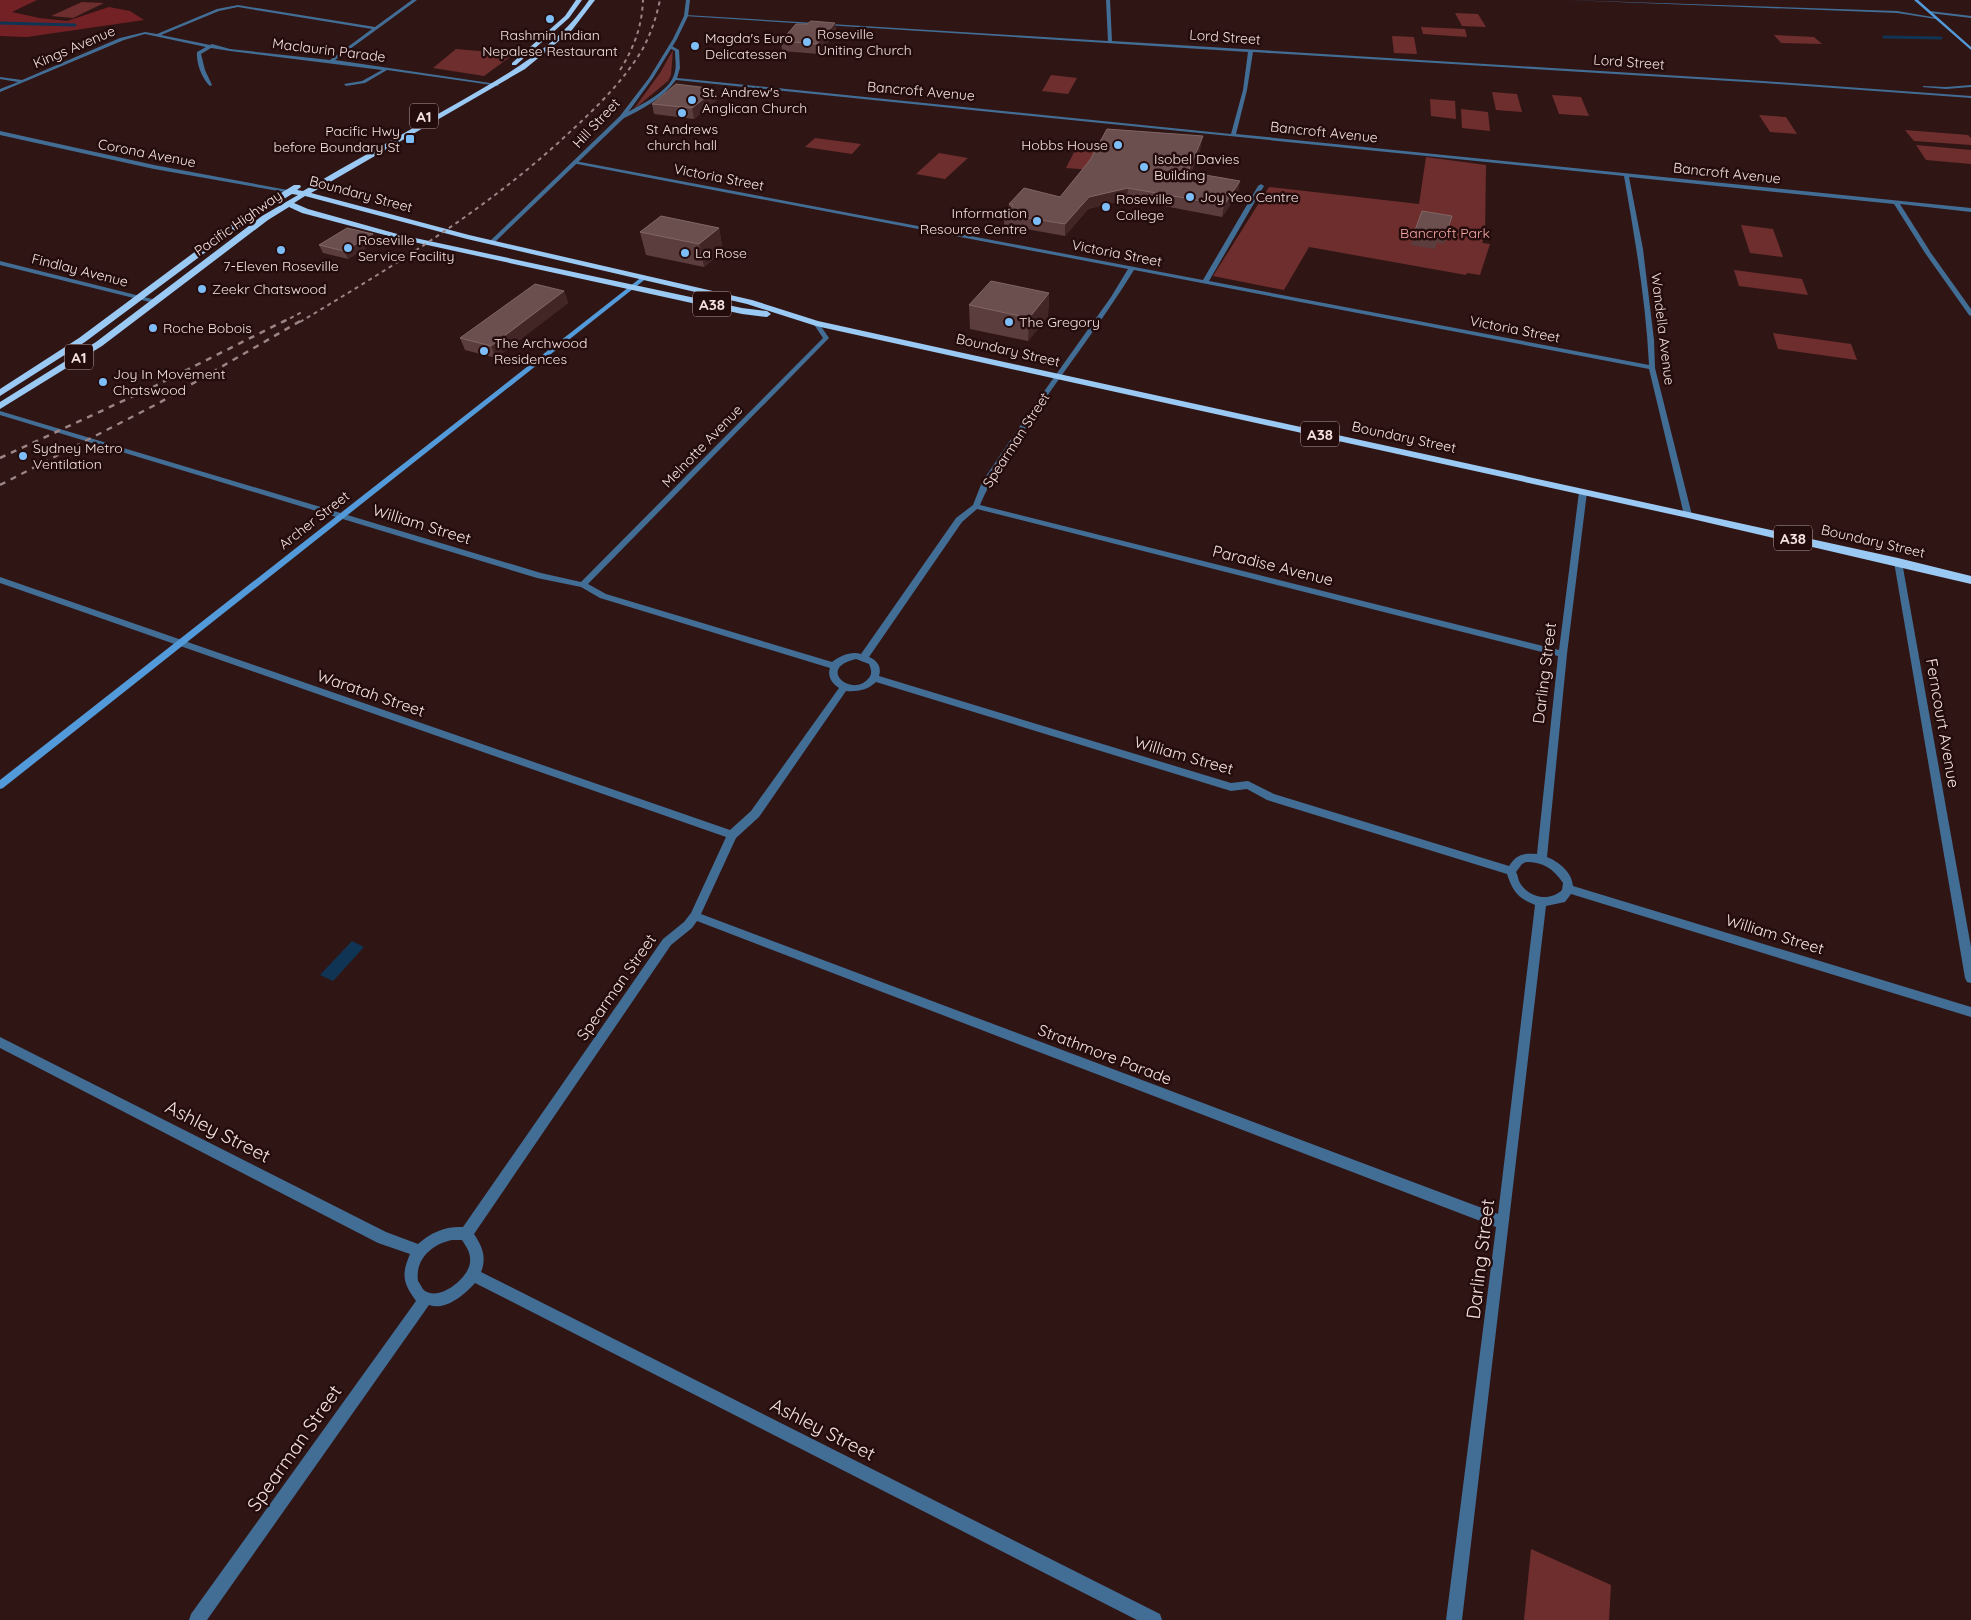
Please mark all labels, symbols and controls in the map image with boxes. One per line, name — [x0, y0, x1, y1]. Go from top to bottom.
marker: Rashmin Indian Nepalese Restaurant — [544, 13, 556, 25]
street label: Kings Avenue — [30, 22, 118, 72]
place label: Roseville Uniting Church — [817, 25, 912, 59]
place label: Rashmin Indian Nepalese Restaurant — [482, 26, 618, 60]
street label: Lord Street — [1189, 26, 1262, 48]
place label: Magda's Euro Delicatessen — [705, 29, 793, 63]
street label: Maclaurin Parade — [271, 34, 387, 66]
marker: Roseville Uniting Church — [801, 36, 813, 48]
marker: Magda's Euro Delicatessen — [689, 40, 701, 52]
street label: Lord Street — [1593, 51, 1666, 73]
street label: Bancroft Avenue — [866, 77, 976, 105]
place label: St. Andrew's Anglican Church — [702, 83, 807, 117]
street label: Hill Street — [568, 94, 624, 152]
marker: St. Andrew's Anglican Church — [686, 94, 698, 106]
road number: A1 — [410, 104, 438, 128]
marker: St Andrews church hall — [676, 107, 688, 119]
street label: Bancroft Avenue — [1269, 117, 1379, 147]
place label: St Andrews church hall — [646, 120, 718, 154]
place label: Pacific Hwy before Boundary St — [273, 122, 400, 156]
marker: Pacific Hwy before Boundary St — [404, 133, 416, 145]
street label: Corona Avenue — [96, 135, 198, 171]
place label: Hobbs House — [1021, 136, 1108, 154]
marker: Hobbs House — [1112, 139, 1124, 151]
place label: Isobel Davies Building — [1154, 150, 1239, 184]
street label: Bancroft Avenue — [1672, 158, 1782, 188]
street label: Victoria Street — [672, 159, 766, 195]
marker: Isobel Davies Building — [1138, 161, 1150, 173]
street label: Boundary Street — [307, 172, 415, 216]
street label: Pacific Highway — [191, 186, 285, 260]
place label: Joy Yeo Centre — [1200, 188, 1299, 206]
place label: Roseville College — [1116, 190, 1173, 224]
marker: Joy Yeo Centre — [1184, 191, 1196, 203]
marker: Roseville College — [1100, 201, 1112, 213]
place label: Information Resource Centre — [920, 204, 1027, 238]
marker: Information Resource Centre — [1031, 215, 1043, 227]
park label: Bancroft Park — [1400, 224, 1490, 242]
place label: Roseville Service Facility — [358, 231, 455, 265]
street label: Victoria Street — [1070, 235, 1164, 271]
marker: Roseville Service Facility — [342, 242, 354, 254]
marker: 7-Eleven Roseville — [275, 244, 287, 256]
place label: La Rose — [695, 244, 747, 262]
marker: La Rose — [679, 247, 691, 259]
street label: Findlay Avenue — [30, 249, 130, 291]
place label: 7-Eleven Roseville — [223, 257, 339, 275]
street label: Wandella Avenue — [1647, 272, 1679, 386]
place label: Zeekr Chatswood — [212, 280, 327, 298]
marker: Zeekr Chatswood — [196, 283, 208, 295]
road number: A38 — [693, 292, 731, 316]
street label: Victoria Street — [1468, 311, 1562, 347]
place label: The Gregory — [1019, 313, 1100, 331]
marker: The Gregory — [1003, 316, 1015, 328]
place label: Roche Bobois — [163, 319, 252, 337]
marker: Roche Bobois — [147, 322, 159, 334]
street label: Boundary Street — [954, 329, 1062, 371]
place label: The Archwood Residences — [494, 334, 587, 368]
road number: A1 — [65, 344, 93, 370]
marker: The Archwood Residences — [478, 345, 490, 357]
place label: Joy In Movement Chatswood — [113, 365, 226, 399]
marker: Joy In Movement Chatswood — [97, 376, 109, 388]
street label: Spearman Street — [979, 389, 1054, 491]
street label: Melnotte Avenue — [658, 401, 746, 491]
street label: Boundary Street — [1350, 417, 1458, 457]
road number: A38 — [1301, 422, 1339, 446]
place label: Sydney Metro Ventilation — [33, 439, 123, 473]
marker: Sydney Metro Ventilation — [17, 450, 29, 462]
street label: Archer Street — [275, 487, 353, 553]
street label: William Street — [370, 500, 474, 548]
street label: Boundary Street — [1819, 520, 1927, 562]
road number: A38 — [1774, 526, 1812, 550]
street label: Paradise Avenue — [1211, 540, 1335, 590]
street label: Darling Street — [1528, 621, 1560, 725]
street label: Ferncourt Avenue — [1922, 657, 1964, 789]
street label: Waratah Street — [314, 665, 428, 721]
street label: William Street — [1132, 731, 1236, 779]
street label: William Street — [1723, 910, 1827, 958]
street label: Spearman Street — [572, 930, 660, 1044]
street label: Strathmore Parade — [1035, 1019, 1175, 1089]
street label: Ashley Street — [161, 1094, 275, 1168]
street label: Darling Street — [1461, 1198, 1499, 1320]
street label: Spearman Street — [242, 1380, 346, 1516]
street label: Ashley Street — [766, 1392, 880, 1466]

